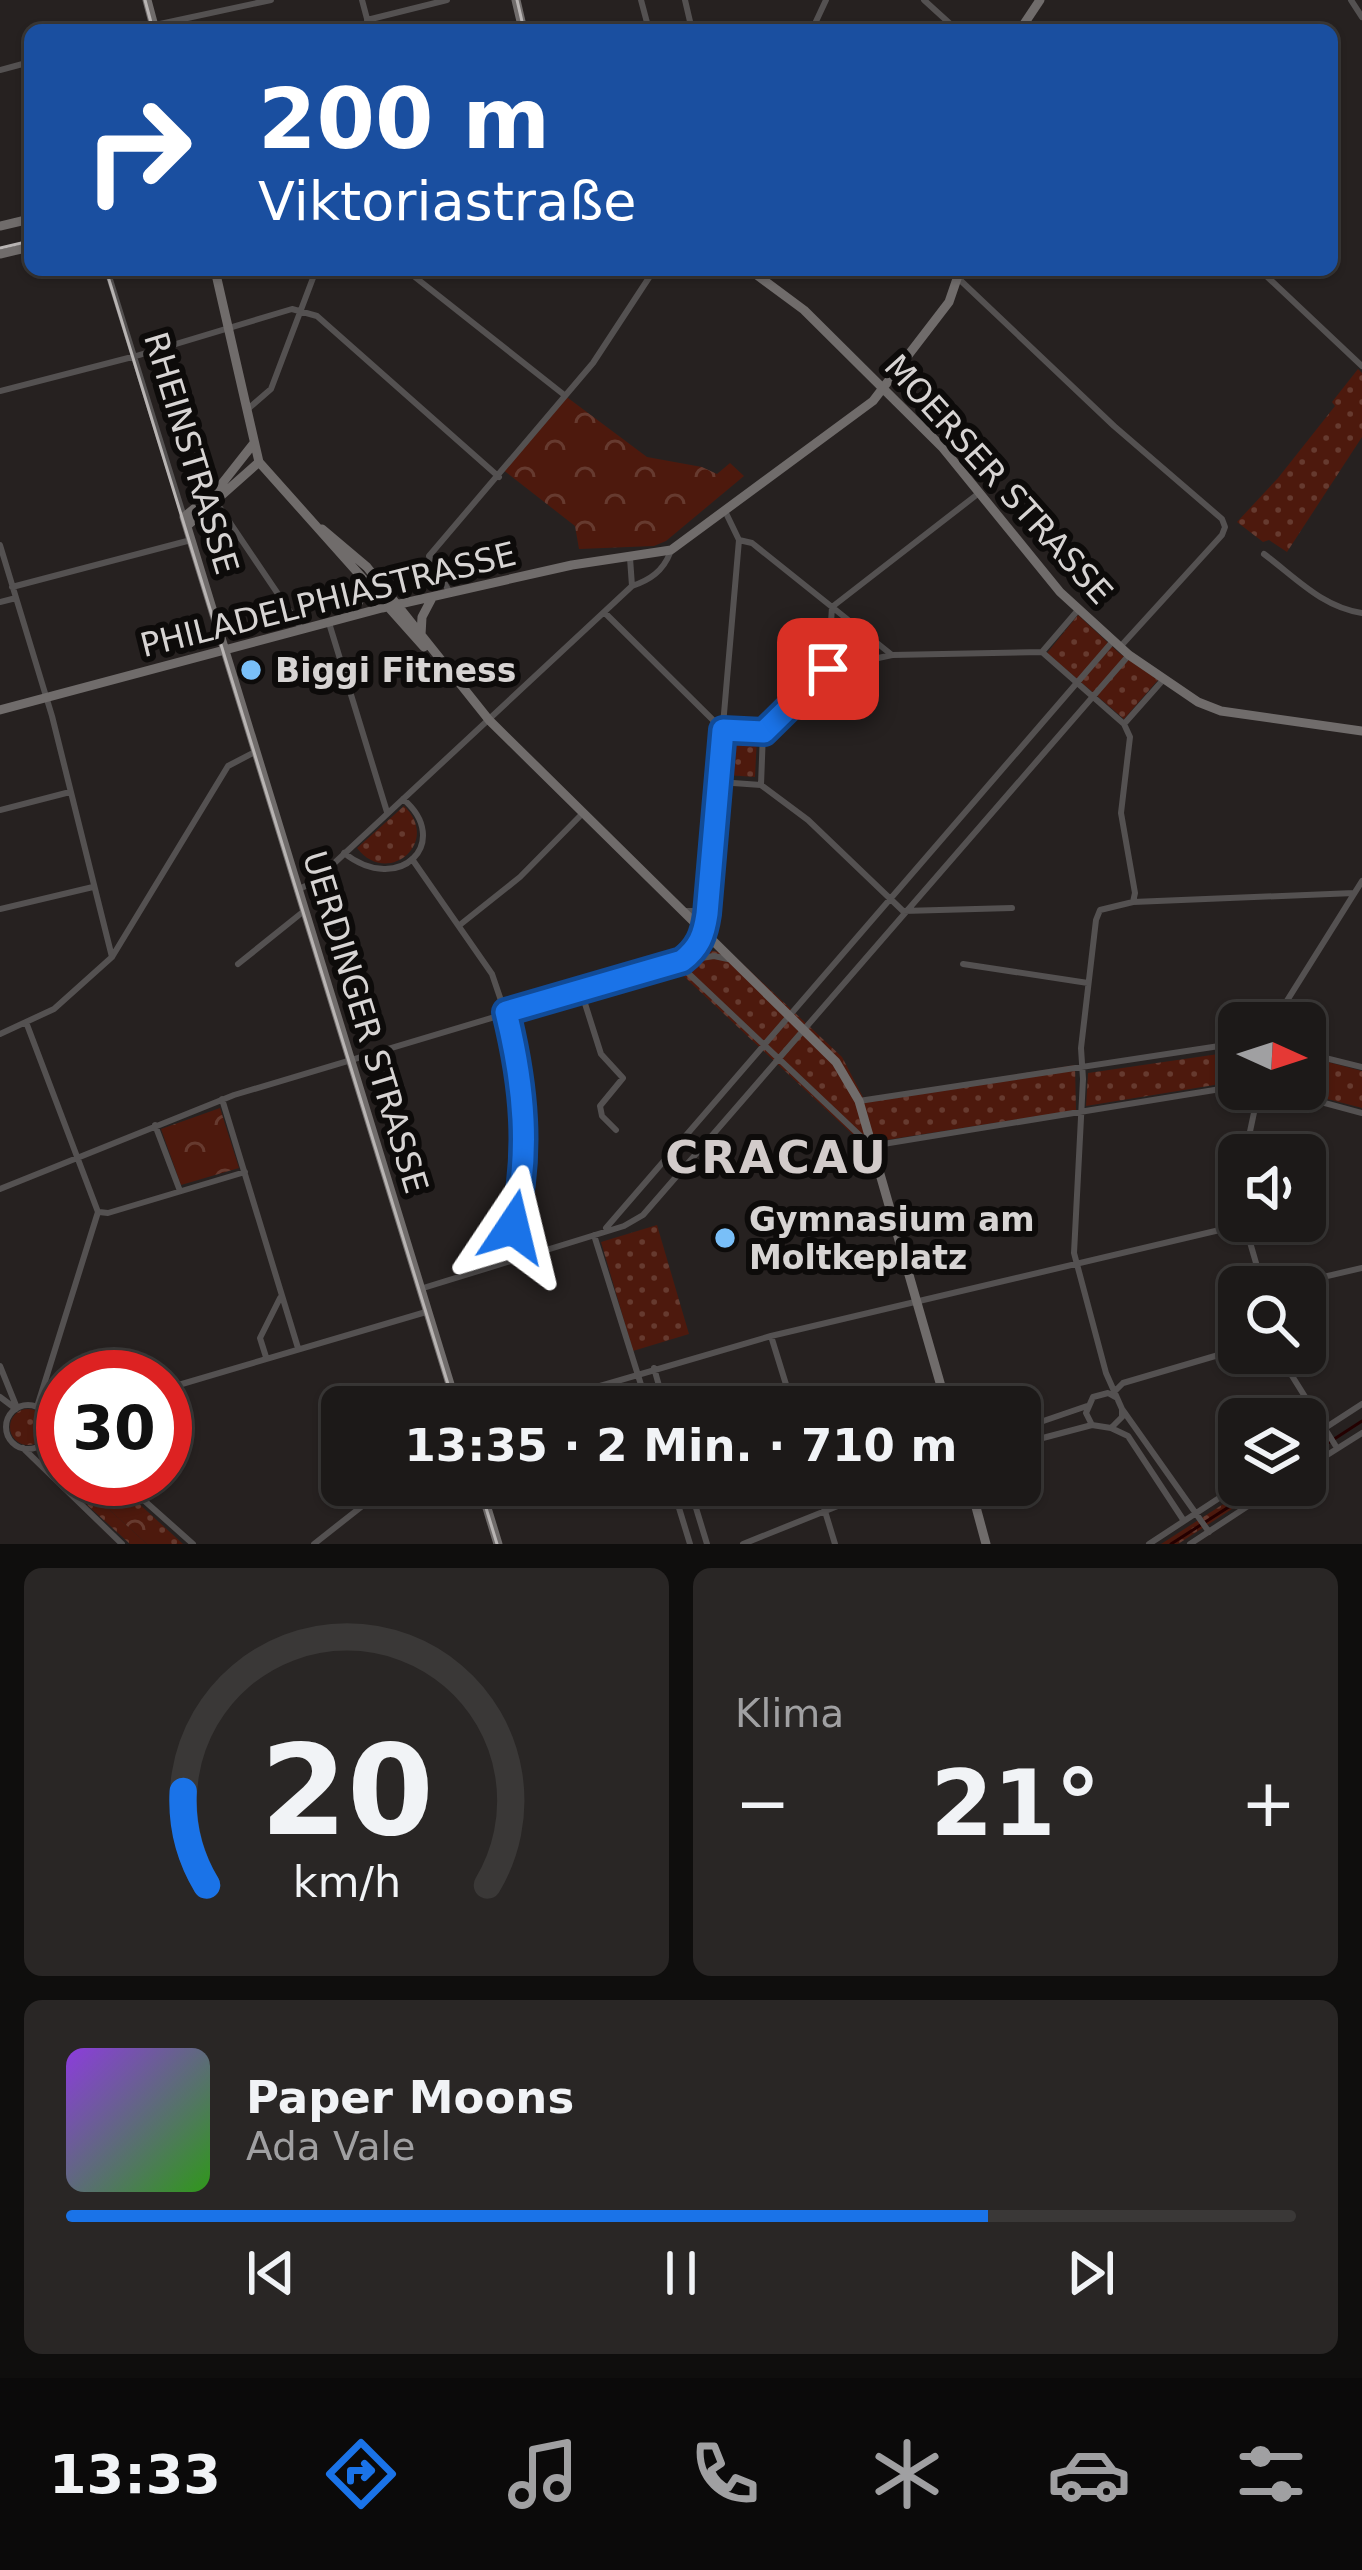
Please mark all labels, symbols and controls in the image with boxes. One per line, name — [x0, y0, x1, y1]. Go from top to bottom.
text: 200 m — [258, 70, 550, 168]
icon: right — [60, 72, 216, 228]
text: Viktoriastraße — [258, 170, 636, 233]
street label: RHEINSTRASSE — [136, 327, 247, 579]
street label: MOERSER STRASSE — [877, 347, 1121, 612]
street label: PHILADELPHIASTRASSE — [136, 534, 520, 665]
pin — [777, 618, 879, 720]
icon: arrive — [795, 636, 861, 702]
place label: Biggi Fitness — [275, 651, 516, 690]
marker: Biggi Fitness — [238, 657, 264, 683]
street label: UERDINGER STRASSE — [295, 846, 436, 1198]
north arrow — [1218, 1002, 1326, 1110]
map controls — [1218, 1002, 1326, 1506]
district label: CRACAU — [665, 1131, 889, 1184]
button: sound — [1218, 1134, 1326, 1242]
position arrow — [450, 1164, 576, 1290]
place label: Gymnasium am Moltkeplatz — [749, 1200, 1035, 1277]
marker: Gymnasium am Moltkeplatz — [712, 1225, 738, 1251]
button: search — [1218, 1266, 1326, 1374]
speed limit sign: 30 — [36, 1350, 192, 1506]
button: layers — [1218, 1398, 1326, 1506]
text: 13:35 · 2 Min. · 710 m — [405, 1419, 957, 1472]
text: Klima — [735, 1691, 844, 1736]
text: 20 — [260, 1718, 433, 1863]
text: 21° — [930, 1751, 1101, 1856]
text: − — [735, 1765, 790, 1842]
text: + — [1241, 1765, 1296, 1842]
text: km/h — [292, 1857, 401, 1907]
text: Paper Moons — [246, 2071, 574, 2124]
text: Ada Vale — [246, 2124, 415, 2169]
icon: previous — [238, 2240, 304, 2306]
icon: pause — [648, 2240, 714, 2306]
icon: next — [1058, 2240, 1124, 2306]
icon: directions — [319, 2432, 403, 2516]
icon: music — [501, 2432, 585, 2516]
icon: phone — [683, 2432, 767, 2516]
icon: climate — [865, 2432, 949, 2516]
icon: car — [1047, 2432, 1131, 2516]
icon: filters — [1229, 2432, 1313, 2516]
text: 13:33 — [49, 2443, 221, 2506]

